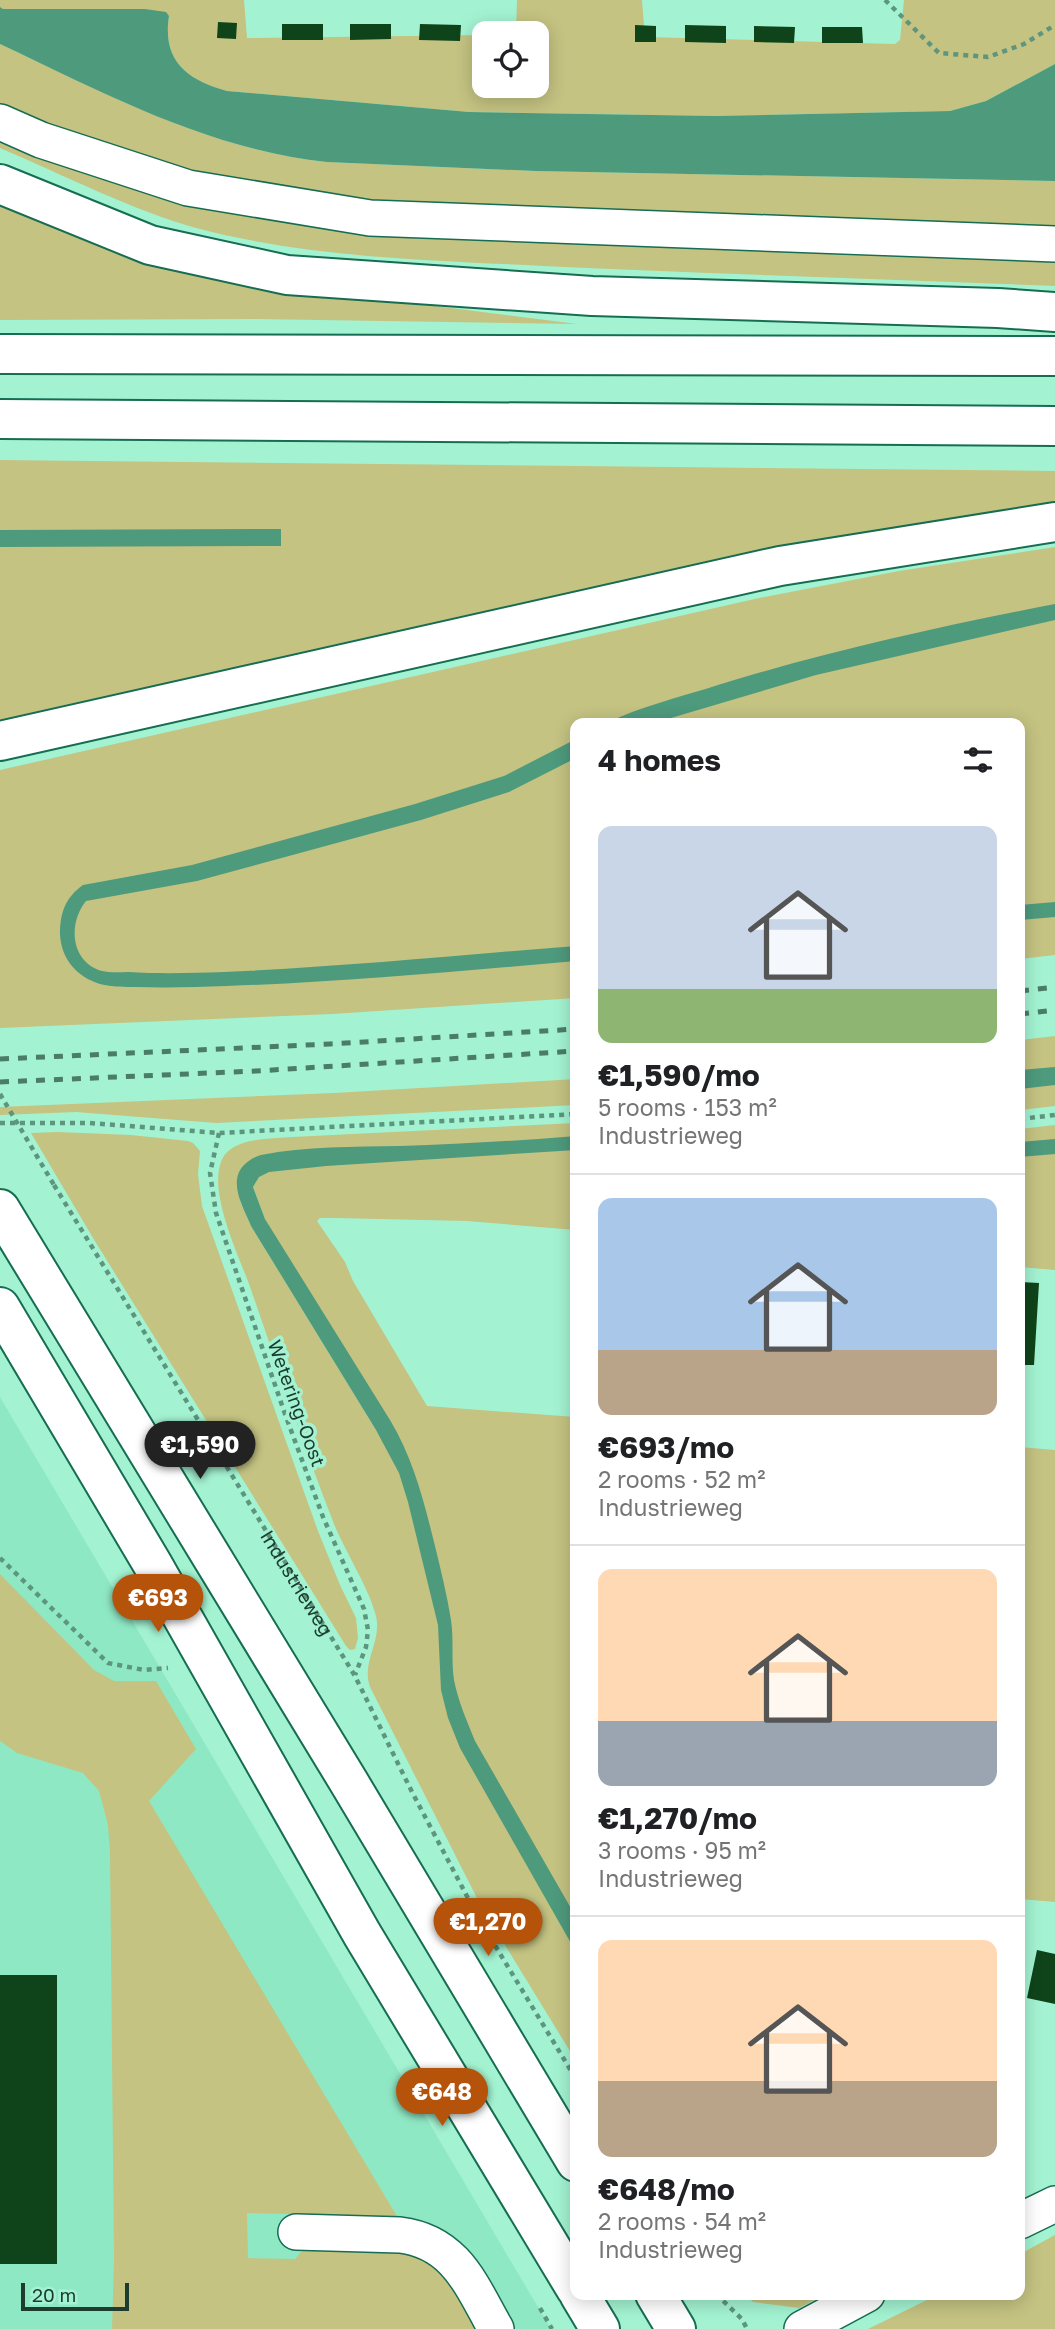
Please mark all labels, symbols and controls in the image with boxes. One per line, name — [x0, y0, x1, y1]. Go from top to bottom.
map controls — [472, 21, 549, 98]
button: locate — [472, 21, 549, 98]
icon: filters — [959, 741, 997, 779]
text: 4 homes — [598, 742, 721, 778]
icon: home — [735, 872, 861, 998]
text: €1,590/mo — [598, 1057, 760, 1093]
text: 5 rooms · 153 m² — [598, 1093, 777, 1121]
text: Industrieweg — [598, 1121, 743, 1149]
icon: home — [735, 1244, 861, 1370]
street label: Wetering-Oost — [263, 1336, 331, 1470]
pin: €1,590 — [143, 1422, 257, 1481]
text: €693/mo — [598, 1429, 734, 1465]
text: €1,590 — [160, 1430, 240, 1458]
text: 2 rooms · 52 m² — [598, 1465, 765, 1493]
text: Industrieweg — [598, 1493, 743, 1521]
street label: Industrieweg — [256, 1525, 339, 1639]
pin: €693 — [117, 1574, 199, 1634]
text: €693 — [128, 1583, 188, 1611]
icon: home — [735, 1615, 861, 1741]
text: €1,270/mo — [598, 1800, 757, 1836]
text: 3 rooms · 95 m² — [598, 1836, 766, 1864]
text: Industrieweg — [598, 1864, 743, 1892]
pin: €1,270 — [431, 1898, 545, 1958]
text: €1,270 — [450, 1907, 526, 1935]
icon: home — [735, 1986, 861, 2112]
pin: €648 — [401, 2068, 483, 2128]
text: €648 — [412, 2077, 472, 2105]
text: €648/mo — [598, 2171, 735, 2207]
text: 2 rooms · 54 m² — [598, 2207, 766, 2235]
text: Industrieweg — [598, 2235, 743, 2263]
scale bar — [21, 2280, 130, 2312]
text: 20 m — [32, 2283, 76, 2306]

